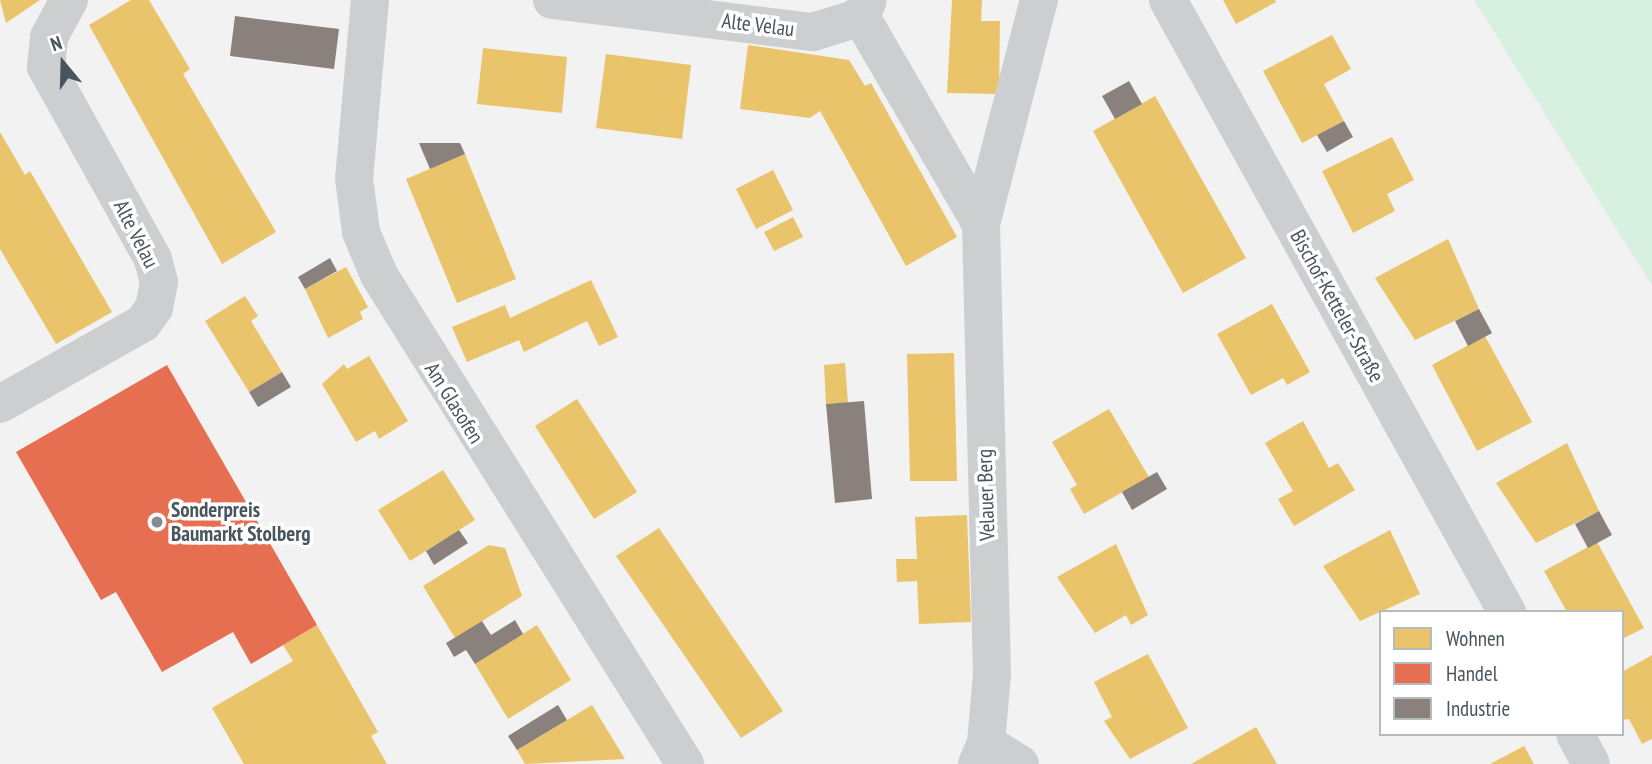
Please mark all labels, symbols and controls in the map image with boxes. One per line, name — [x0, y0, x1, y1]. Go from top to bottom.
street label: Alte Velau — [720, 8, 796, 42]
north arrow — [28, 28, 98, 98]
text: N — [47, 30, 65, 56]
street label: Alte Velau — [108, 196, 164, 272]
street label: Bischof-Ketteler-Straße — [1285, 225, 1389, 387]
street label: Am Glasofen — [419, 358, 489, 448]
street label: Velauer Berg — [972, 449, 1000, 541]
place label: Sonderpreis Baumarkt Stolberg — [171, 497, 311, 547]
marker: Sonderpreis Baumarkt Stolberg — [149, 514, 165, 530]
legend — [1379, 610, 1624, 736]
text: Wohnen — [1446, 625, 1505, 652]
text: Handel — [1446, 660, 1498, 687]
text: Industrie — [1446, 695, 1510, 722]

